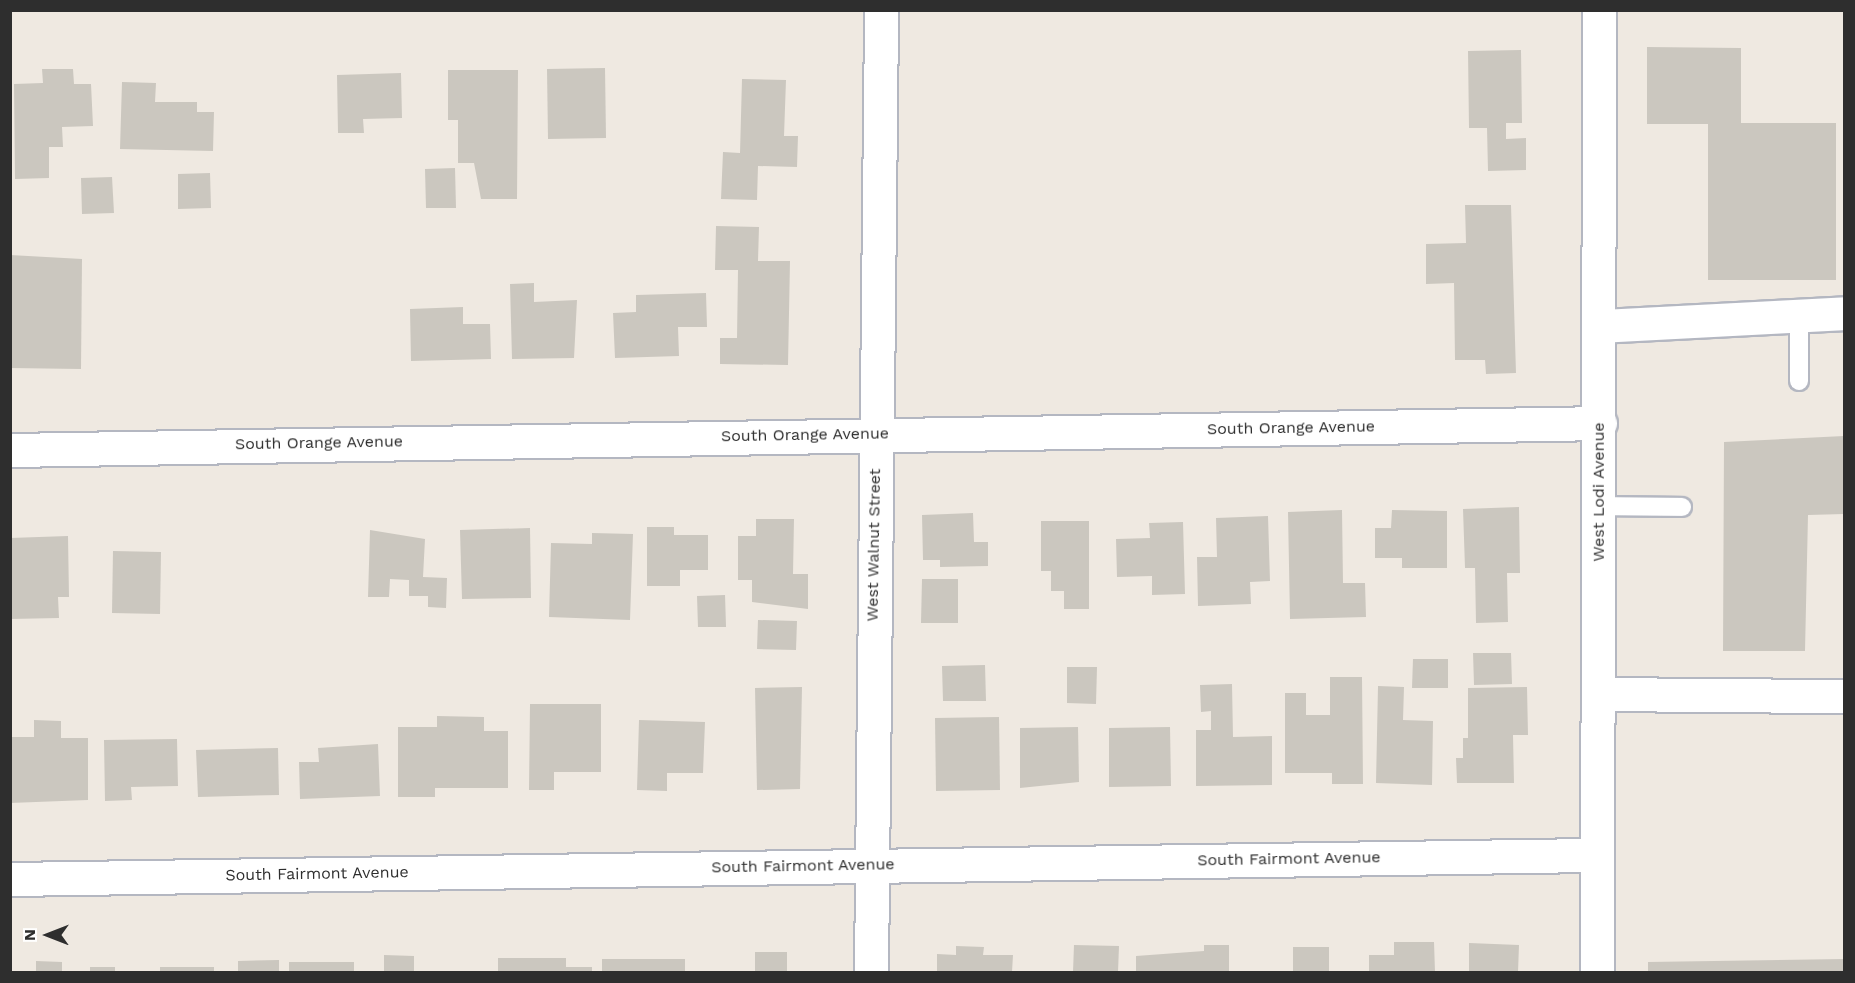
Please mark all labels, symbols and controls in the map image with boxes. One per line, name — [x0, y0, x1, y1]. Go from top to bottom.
street label: South Orange Avenue — [1206, 417, 1376, 439]
street label: West Lodi Avenue — [1589, 422, 1609, 562]
street label: South Orange Avenue — [720, 424, 890, 446]
street label: South Orange Avenue — [234, 432, 404, 454]
street label: West Walnut Street — [863, 468, 885, 622]
street label: South Fairmont Avenue — [1197, 848, 1381, 870]
street label: South Fairmont Avenue — [711, 855, 895, 877]
street label: South Fairmont Avenue — [225, 863, 409, 885]
north arrow — [18, 905, 78, 965]
text: N — [20, 929, 39, 941]

